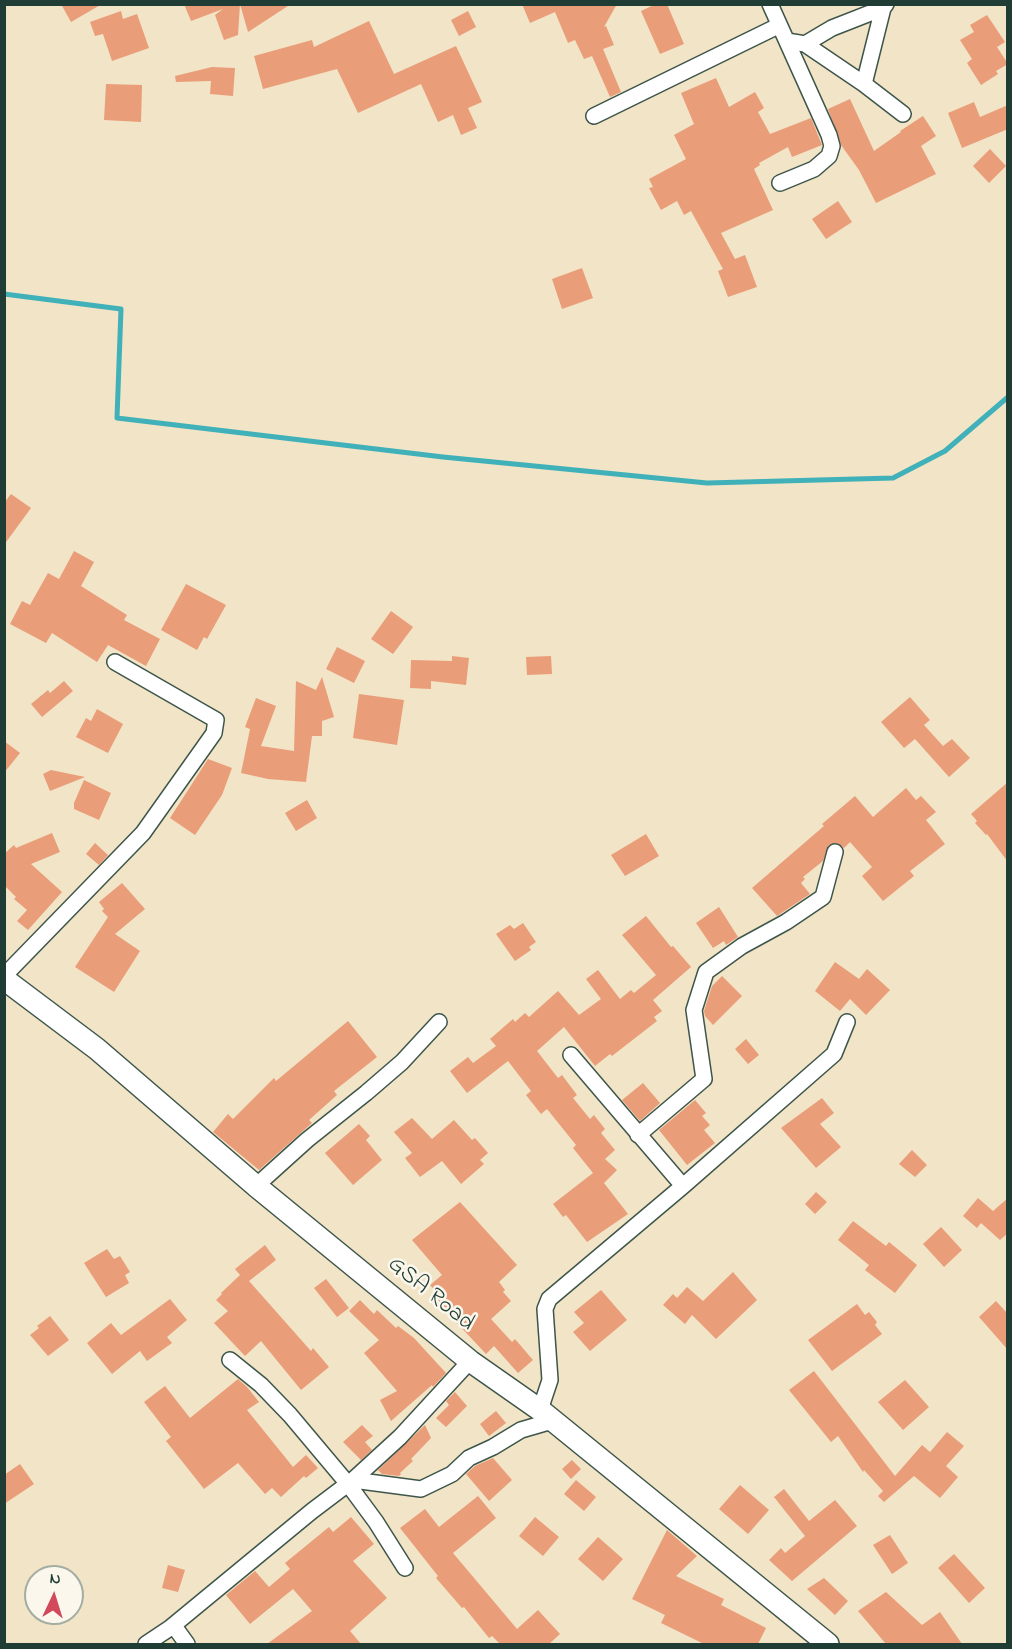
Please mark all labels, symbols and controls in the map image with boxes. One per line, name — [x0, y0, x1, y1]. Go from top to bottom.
street label: GSA Road — [381, 1251, 479, 1339]
north arrow — [24, 1565, 84, 1625]
text: N — [49, 1567, 61, 1591]

